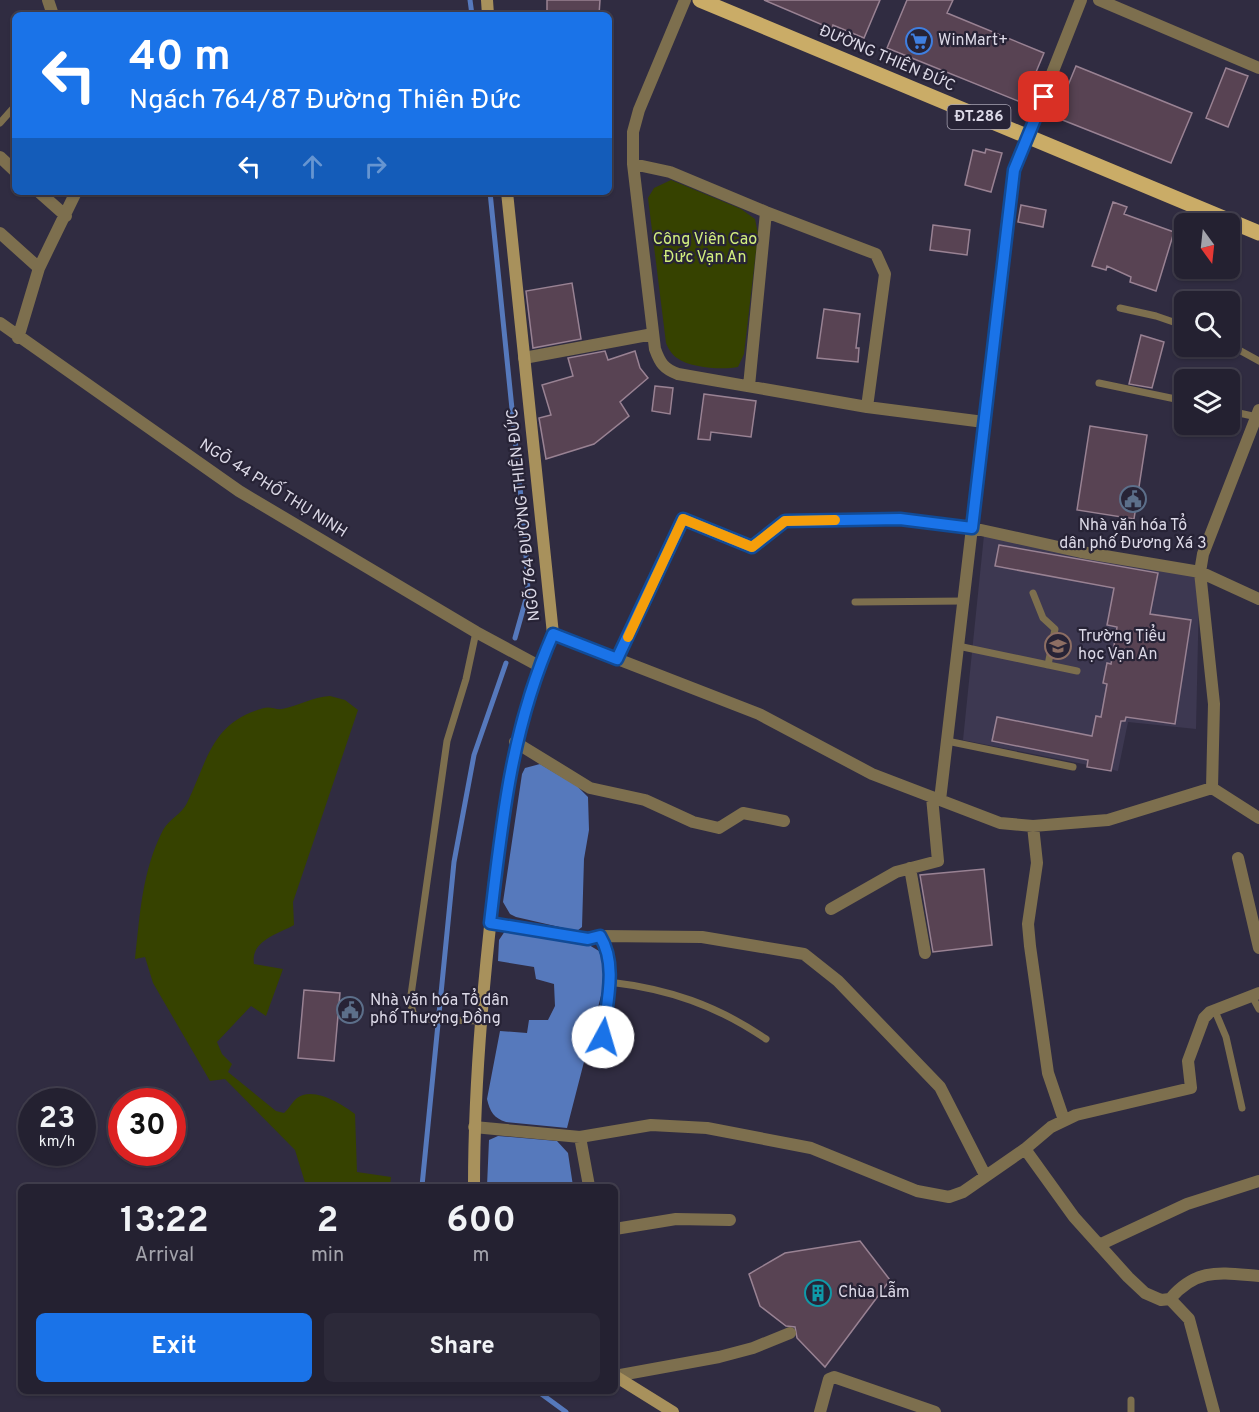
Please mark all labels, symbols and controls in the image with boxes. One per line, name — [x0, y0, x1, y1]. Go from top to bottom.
street label: ĐƯỜNG THIÊN ĐỨC — [816, 19, 959, 97]
supermarket icon: WinMart+ — [904, 26, 934, 56]
place label: WinMart+ — [938, 31, 1008, 51]
text: 40 m — [129, 32, 231, 85]
icon: left — [30, 36, 108, 114]
pin — [1018, 71, 1069, 122]
icon: arrive — [1027, 80, 1060, 113]
text: Ngách 764/87 Đường Thiên Đức — [129, 84, 521, 118]
road number: ĐT.286 — [948, 105, 1010, 129]
icon: left — [233, 150, 266, 183]
icon: ahead — [296, 150, 329, 183]
icon: right — [359, 150, 392, 183]
north arrow — [1174, 213, 1240, 279]
map controls — [1174, 213, 1240, 435]
park label: Công Viên Cao Đức Vạn An — [653, 230, 757, 268]
button: search — [1174, 291, 1240, 357]
button: layers — [1174, 369, 1240, 435]
street label: NGÕ 764 ĐƯỜNG THIÊN ĐỨC — [500, 408, 545, 623]
street label: NGÕ 44 PHỐ THỤ NINH — [195, 431, 353, 543]
public building icon: Nhà văn hóa Tổ dân phố Đương Xá 3 — [1118, 484, 1148, 514]
place label: Nhà văn hóa Tổ dân phố Đương Xá 3 — [1059, 513, 1207, 554]
place label: Trường Tiểu học Vạn An — [1078, 624, 1166, 665]
school or university icon: Trường Tiểu học Vạn An — [1043, 631, 1073, 661]
place label: Nhà văn hóa Tổ dân phố Thượng Đồng — [370, 988, 509, 1029]
public building icon: Nhà văn hóa Tổ dân phố Thượng Đồng — [335, 995, 365, 1025]
position arrow — [571, 1005, 635, 1069]
speed limit sign: 30 — [108, 1088, 186, 1166]
text: 23 — [39, 1101, 75, 1138]
text: km/h — [39, 1133, 75, 1152]
text: 13:22 — [120, 1199, 209, 1245]
text: 2 — [317, 1199, 339, 1245]
text: 600 — [446, 1199, 516, 1245]
text: Arrival — [135, 1243, 194, 1269]
text: min — [311, 1243, 344, 1269]
text: m — [473, 1243, 490, 1269]
building icon: Chùa Lẫm — [803, 1278, 833, 1308]
place label: Chùa Lẫm — [838, 1281, 910, 1303]
button: Exit — [36, 1313, 312, 1382]
button: Share — [324, 1313, 600, 1382]

